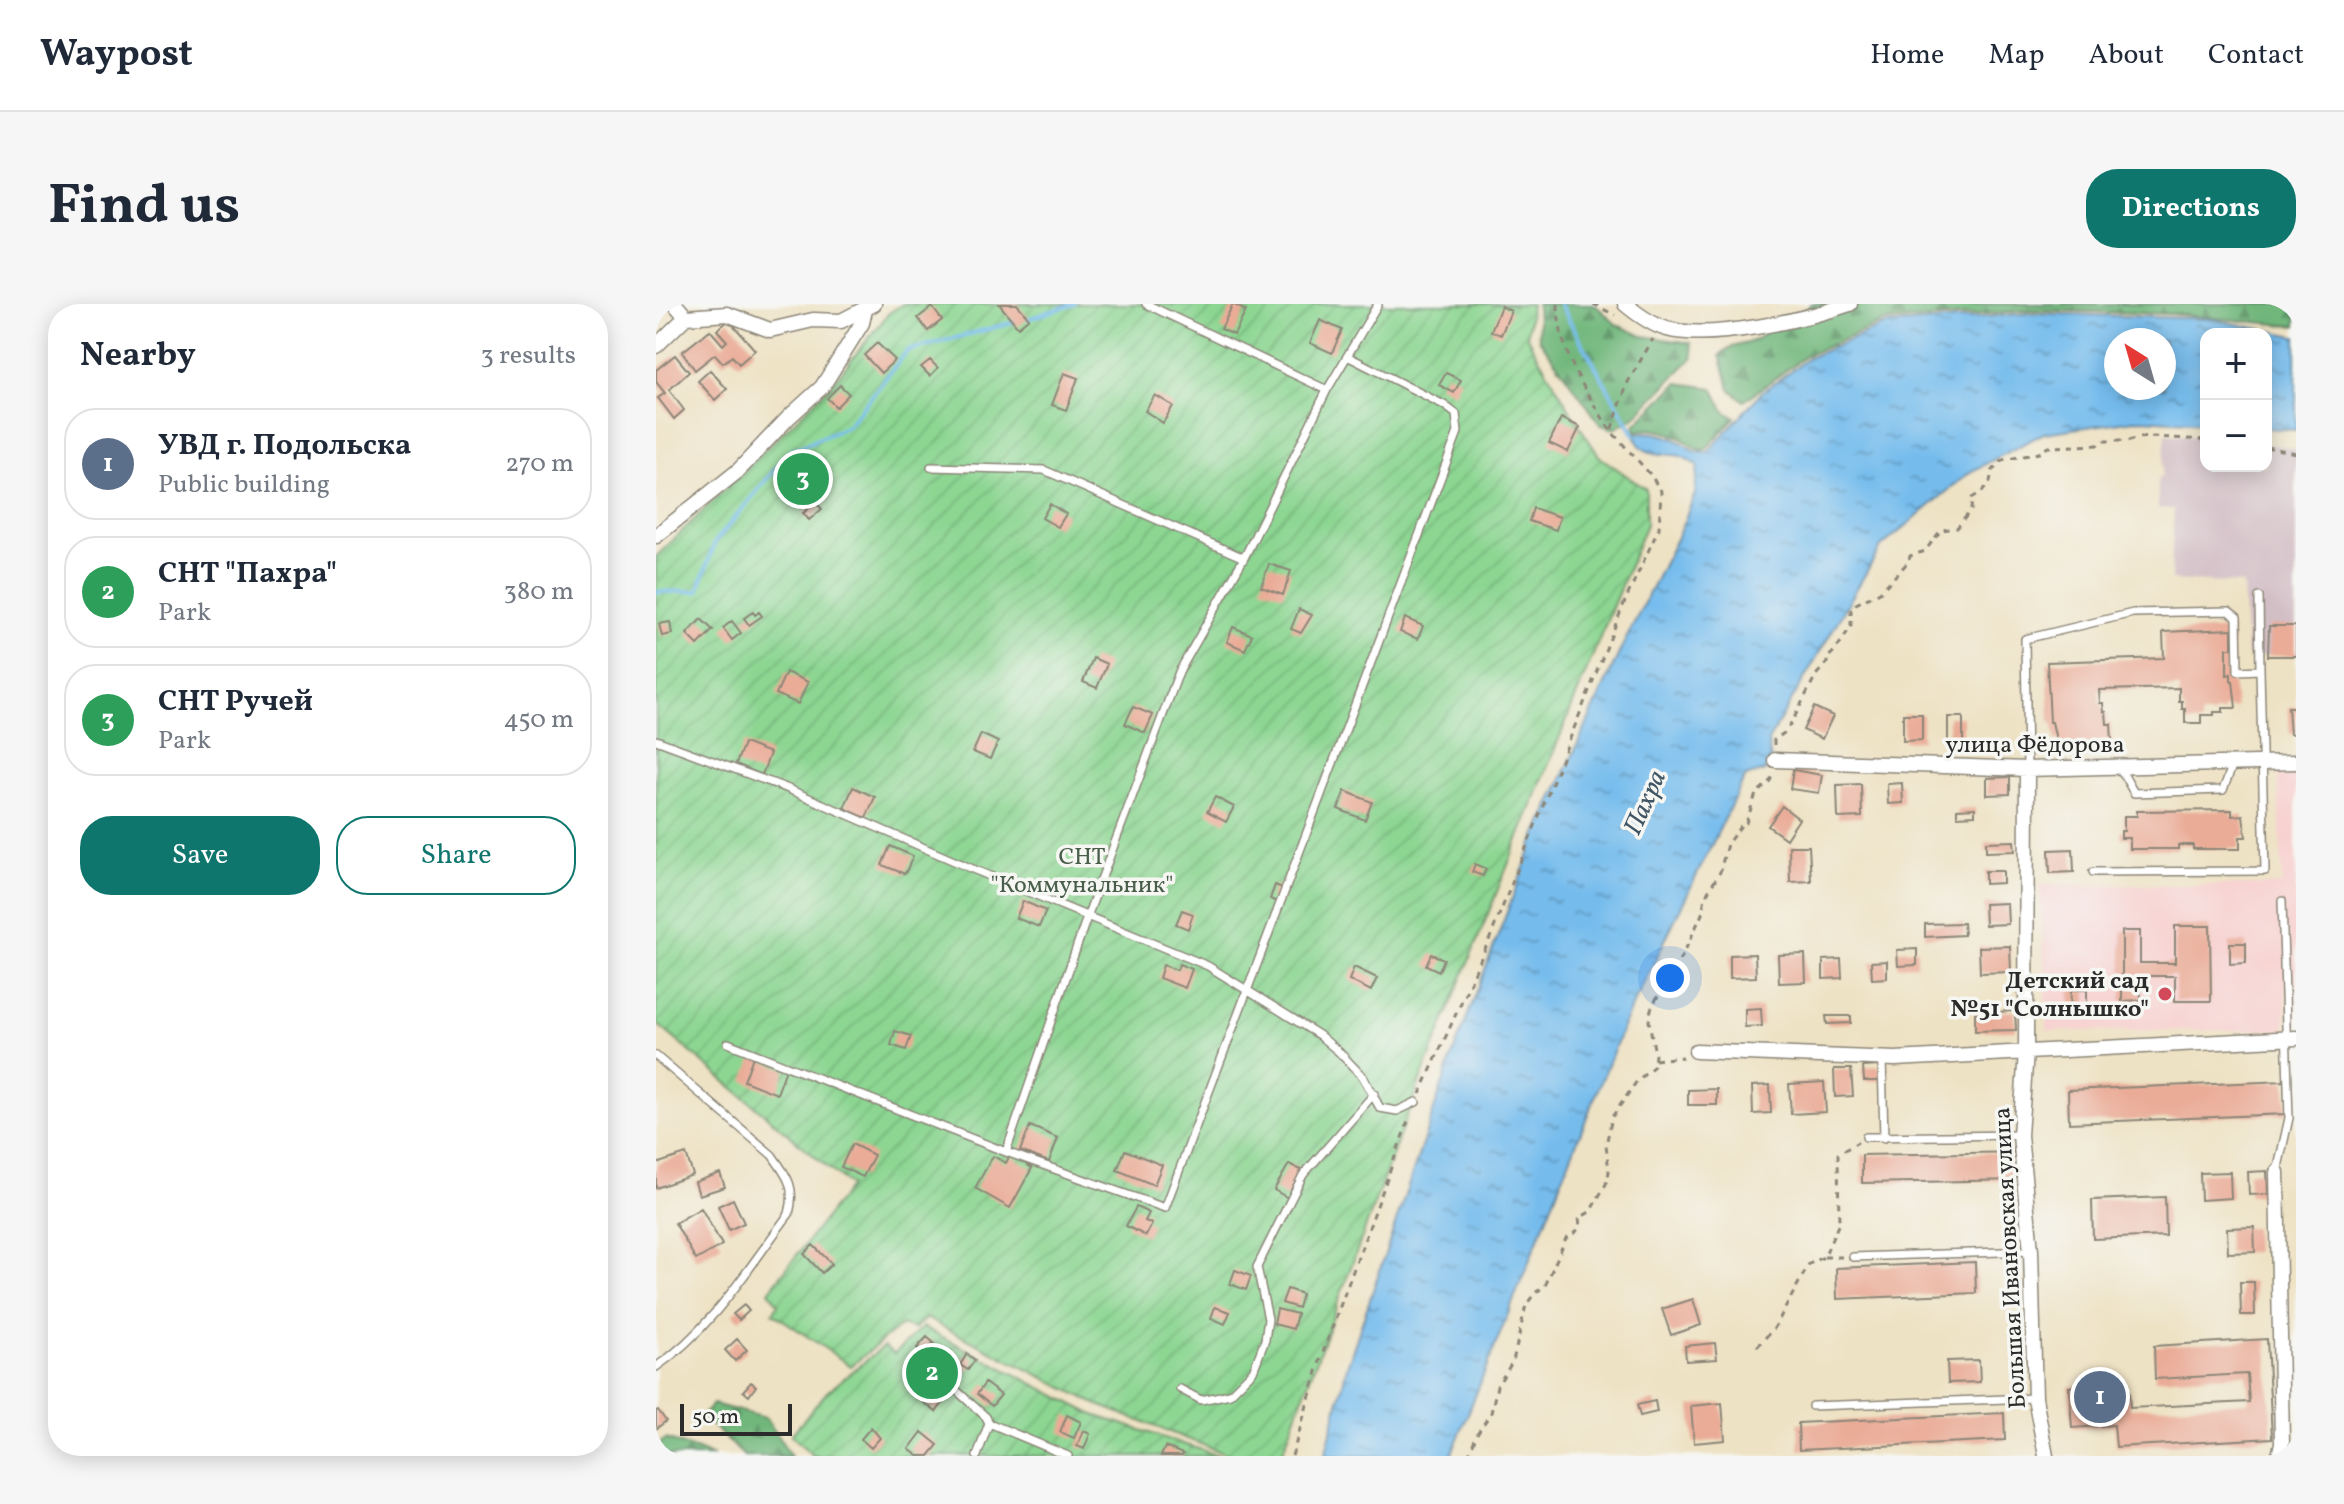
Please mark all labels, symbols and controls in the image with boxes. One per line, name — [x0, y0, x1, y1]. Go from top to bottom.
text: Waypost — [40, 29, 193, 82]
text: Home — [1870, 36, 1944, 75]
text: Map — [1988, 36, 2044, 75]
text: About — [2088, 36, 2164, 75]
text: Contact — [2208, 36, 2304, 75]
text: Find us — [48, 169, 240, 247]
button: Directions — [2086, 169, 2296, 248]
north arrow — [2104, 328, 2176, 400]
map controls — [2200, 328, 2272, 472]
button: + — [2200, 328, 2272, 400]
text: Nearby — [80, 333, 196, 380]
text: 3 results — [480, 338, 576, 374]
button: − — [2200, 400, 2272, 472]
text: УВД г. Подольска — [158, 425, 411, 467]
text: 1 — [103, 446, 113, 482]
text: 270 m — [505, 446, 574, 482]
pin: 3 — [777, 449, 829, 509]
text: Public building — [158, 467, 330, 503]
text: СНТ "Пахра" — [158, 553, 337, 595]
text: 2 — [101, 574, 115, 610]
text: 380 m — [504, 574, 574, 610]
text: Park — [158, 595, 211, 631]
text: СНТ Ручей — [158, 681, 313, 723]
text: 3 — [101, 702, 115, 738]
text: 450 m — [503, 702, 574, 738]
text: Park — [158, 723, 211, 759]
street label: улица Фёдорова — [1945, 729, 2125, 763]
water label: Пахра — [1616, 765, 1676, 841]
button: Save — [80, 816, 320, 895]
button: Share — [336, 816, 576, 895]
park label: СНТ "Коммунальник" — [991, 841, 1173, 903]
your location — [1650, 958, 1690, 998]
place label: Детский сад №51 "Солнышко" — [1951, 965, 2149, 1027]
marker: Детский сад №51 "Солнышко" — [2156, 985, 2174, 1003]
street label: Большая Ивановская улица — [1986, 1106, 2036, 1410]
pin: 2 — [906, 1343, 958, 1403]
pin: 1 — [2074, 1367, 2126, 1427]
scale bar — [680, 1400, 792, 1436]
text: 50 m — [692, 1402, 739, 1433]

